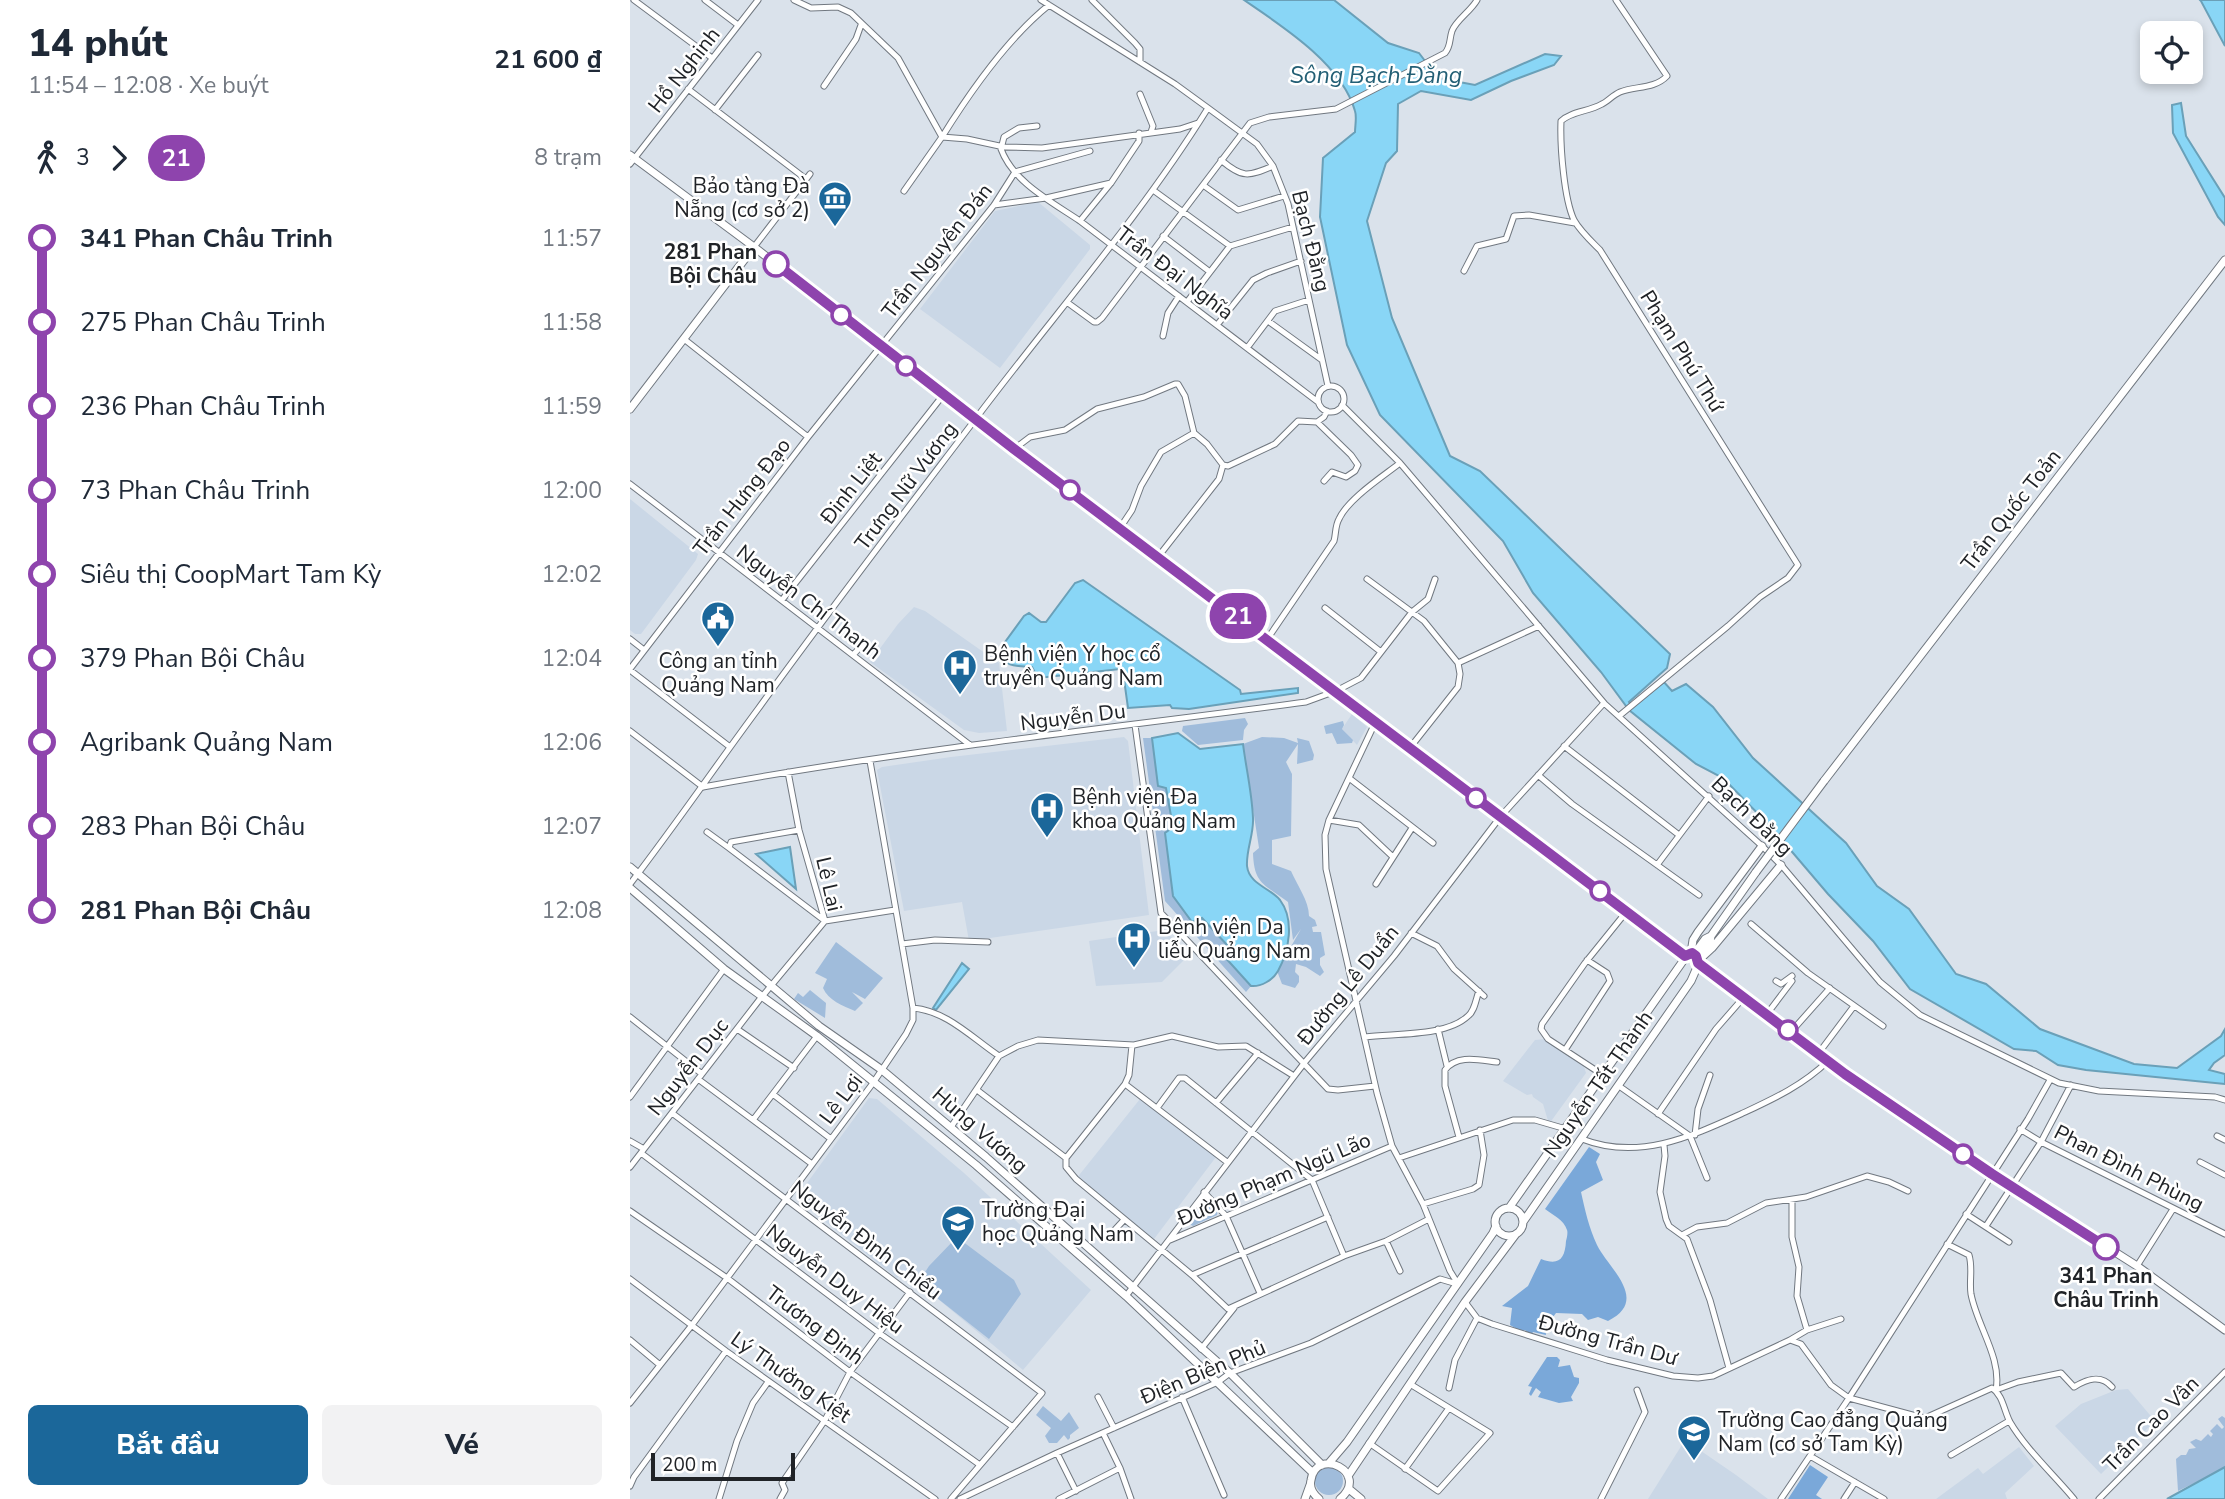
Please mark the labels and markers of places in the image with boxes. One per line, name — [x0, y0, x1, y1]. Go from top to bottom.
place label: Bảo tàng Đà Nẵng (cơ sở 2) — [674, 172, 810, 224]
museum icon: Bảo tàng Đà Nẵng (cơ sở 2) — [816, 179, 854, 228]
place label: 281 Phan Bội Châu — [664, 238, 757, 290]
marker: 281 Phan Bội Châu — [763, 251, 789, 277]
unlabelled marker — [831, 305, 851, 325]
unlabelled marker — [896, 356, 916, 376]
unlabelled marker — [1060, 480, 1080, 500]
public building icon: Công an tỉnh Quảng Nam — [699, 599, 737, 648]
place label: Bệnh viện Y học cổ truyền Quảng Nam — [984, 640, 1163, 692]
place label: Công an tỉnh Quảng Nam — [658, 647, 778, 699]
hospital icon: Bệnh viện Y học cổ truyền Quảng Nam — [941, 647, 979, 696]
place label: Bệnh viện Đa khoa Quảng Nam — [1072, 783, 1236, 835]
unlabelled marker — [1466, 788, 1486, 808]
hospital icon: Bệnh viện Đa khoa Quảng Nam — [1028, 790, 1066, 839]
unlabelled marker — [1590, 881, 1610, 901]
place label: Bệnh viện Da liễu Quảng Nam — [1158, 913, 1311, 965]
hospital icon: Bệnh viện Da liễu Quảng Nam — [1115, 920, 1153, 969]
unlabelled marker — [1778, 1020, 1798, 1040]
unlabelled marker — [1953, 1144, 1973, 1164]
place label: Trường Đại học Quảng Nam — [982, 1196, 1134, 1248]
school or university icon: Trường Đại học Quảng Nam — [939, 1203, 977, 1252]
marker: 341 Phan Châu Trinh — [2093, 1234, 2119, 1260]
place label: 341 Phan Châu Trinh — [2053, 1262, 2159, 1314]
place label: Trường Cao đẳng Quảng Nam (cơ sở Tam Kỳ) — [1718, 1406, 1948, 1458]
school or university icon: Trường Cao đẳng Quảng Nam (cơ sở Tam Kỳ) — [1675, 1413, 1713, 1462]

